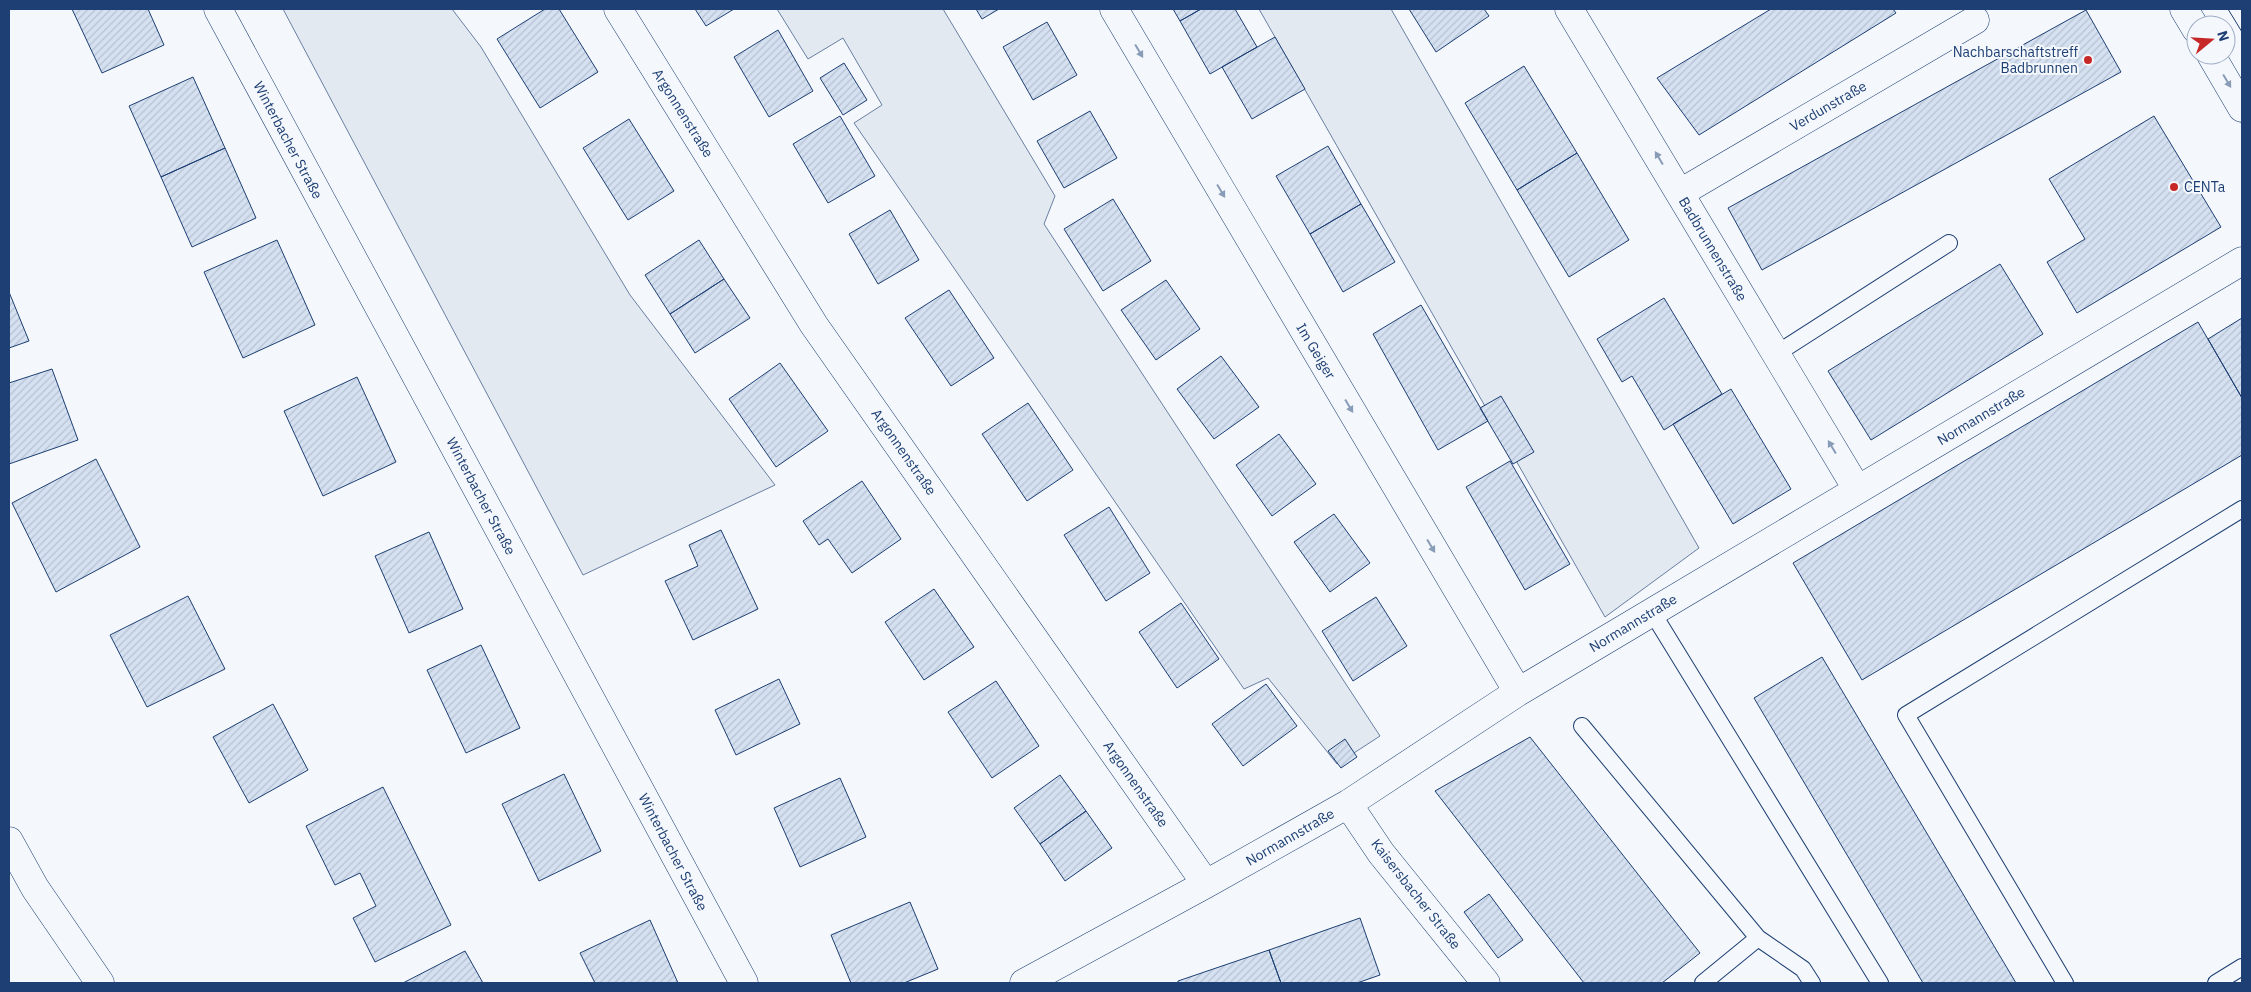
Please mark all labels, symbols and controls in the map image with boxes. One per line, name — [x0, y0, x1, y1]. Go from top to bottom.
north arrow — [2186, 15, 2236, 65]
text: N — [2213, 28, 2233, 44]
place label: Nachbarschaftstreff Badbrunnen — [1953, 43, 2078, 77]
one-way arrow — [1134, 44, 1143, 57]
marker: Nachbarschaftstreff Badbrunnen — [2082, 54, 2094, 66]
street label: Argonnenstraße — [649, 65, 718, 161]
one-way arrow — [2222, 75, 2231, 88]
street label: Verdunstraße — [1786, 77, 1870, 135]
street label: Winterbacher Straße — [249, 78, 327, 202]
one-way arrow — [1654, 151, 1663, 164]
place label: CENTa — [2184, 178, 2226, 196]
marker: CENTa — [2168, 181, 2180, 193]
one-way arrow — [1217, 184, 1226, 197]
street label: Badbrunnenstraße — [1675, 194, 1751, 305]
street label: Im Geiger — [1292, 320, 1340, 382]
street label: Normannstraße — [1934, 383, 2028, 449]
one-way arrow — [1344, 399, 1353, 412]
street label: Argonnenstraße — [868, 405, 941, 499]
street label: Winterbacher Straße — [442, 434, 520, 558]
one-way arrow — [1828, 441, 1837, 454]
one-way arrow — [1427, 539, 1436, 552]
street label: Normannstraße — [1586, 590, 1680, 656]
street label: Argonnenstraße — [1100, 737, 1173, 831]
street label: Winterbacher Straße — [634, 790, 712, 914]
street label: Normannstraße — [1242, 804, 1338, 870]
street label: Kaisersbacher Straße — [1367, 835, 1465, 953]

